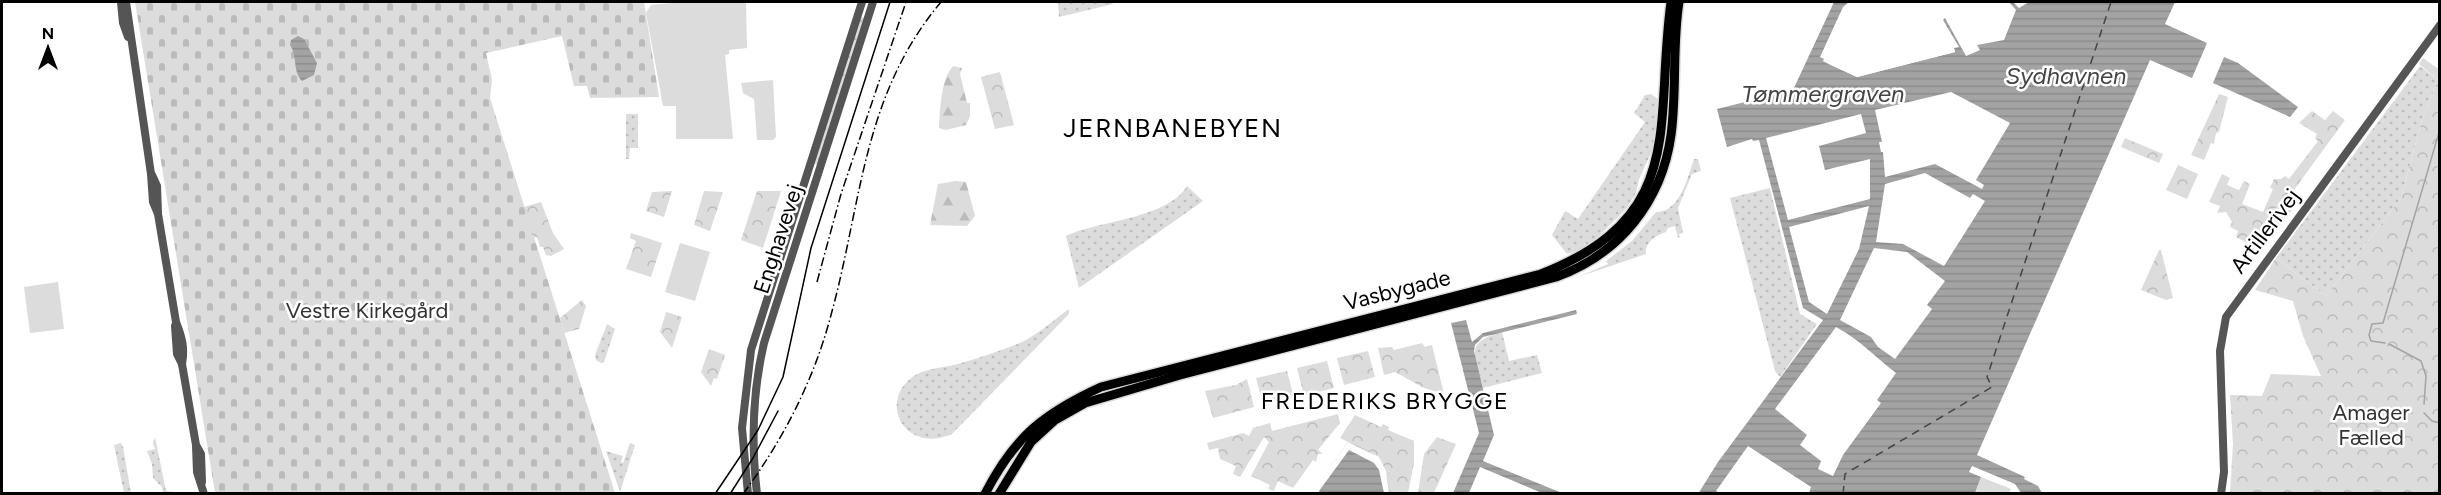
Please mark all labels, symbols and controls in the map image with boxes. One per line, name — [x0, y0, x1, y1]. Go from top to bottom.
north arrow — [18, 18, 78, 78]
text: N — [42, 24, 54, 43]
water label: Sydhavnen — [2005, 61, 2127, 90]
water label: Tømmergraven — [1742, 79, 1904, 108]
district label: JERNBANEBYEN — [1063, 112, 1283, 144]
street label: Enghavevej — [748, 181, 808, 297]
street label: Artillerivej — [2224, 183, 2306, 279]
street label: Vasbygade — [1341, 264, 1453, 316]
park label: Vestre Kirkegård — [286, 297, 448, 324]
district label: FREDERIKS BRYGGE — [1261, 386, 1509, 415]
park label: Amager Fælled — [2332, 399, 2410, 451]

